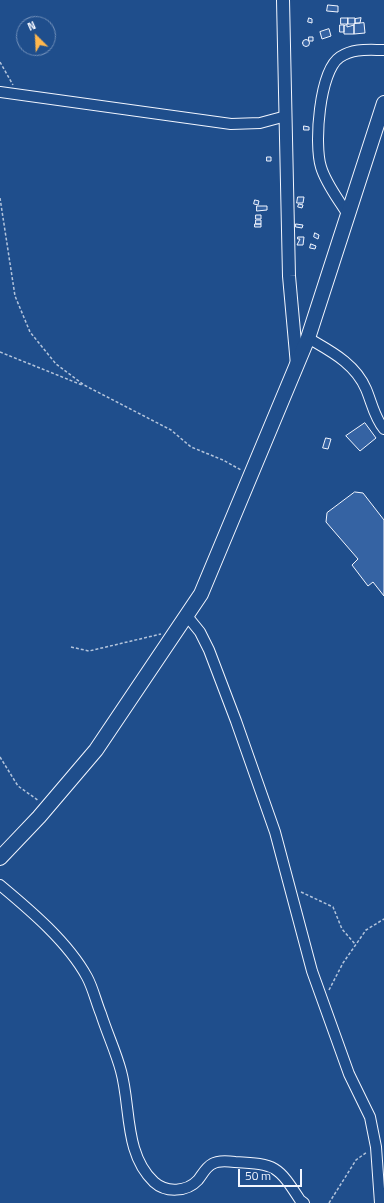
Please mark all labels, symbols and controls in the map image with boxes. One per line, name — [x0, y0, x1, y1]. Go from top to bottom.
north arrow — [16, 16, 56, 56]
text: N — [25, 17, 38, 35]
scale bar — [240, 1161, 304, 1187]
text: 50 m — [245, 1166, 271, 1185]

